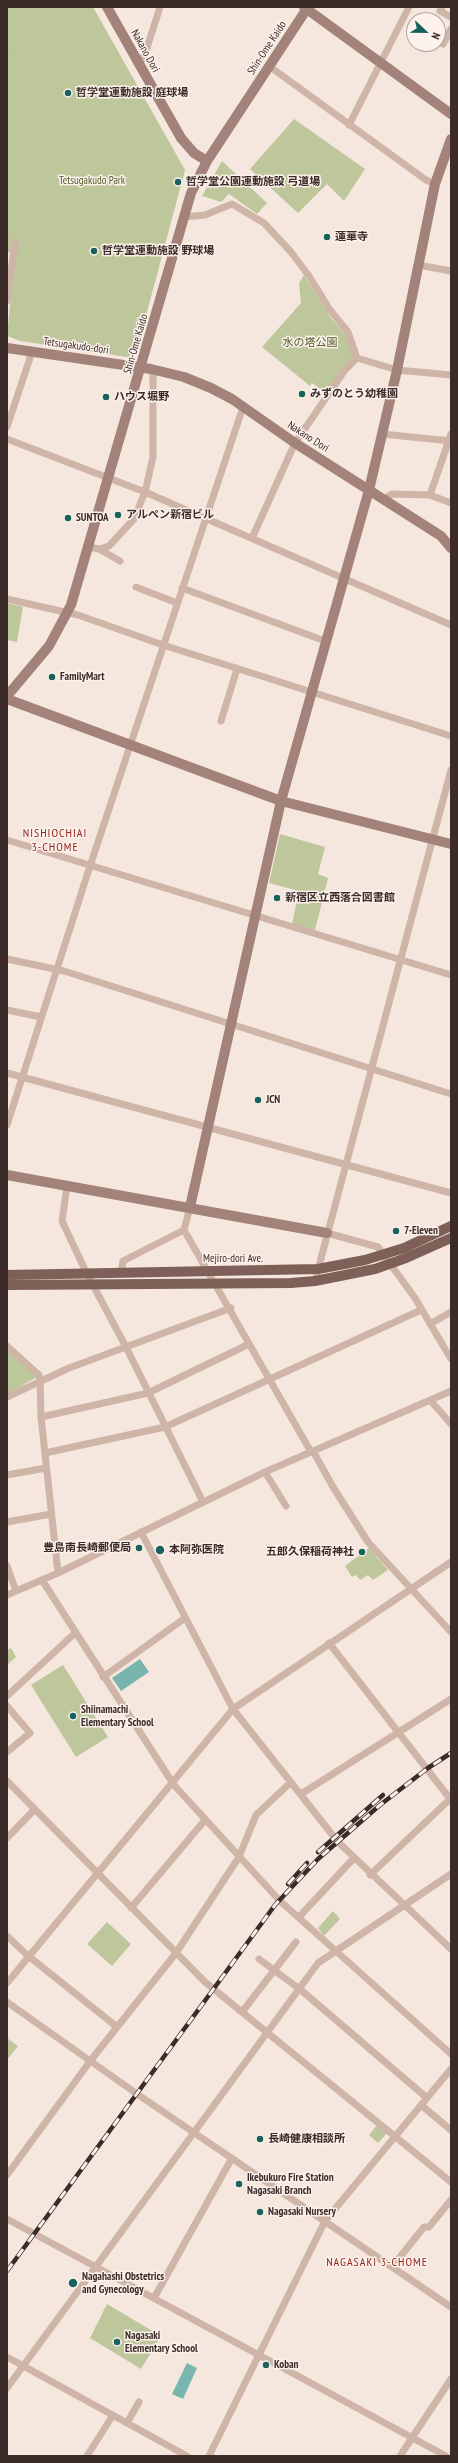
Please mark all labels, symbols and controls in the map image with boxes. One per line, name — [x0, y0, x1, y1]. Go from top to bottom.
north arrow — [406, 12, 446, 52]
street label: Shin-Ome Kaido — [245, 19, 289, 77]
street label: Nakano Dori — [128, 27, 162, 75]
text: N — [429, 31, 444, 41]
place label: 哲学堂運動施設 庭球場 — [76, 86, 188, 100]
marker: 哲学堂運動施設 庭球場 — [63, 88, 73, 98]
park label: Tetsugakudo Park — [59, 174, 125, 188]
place label: 哲学堂公園運動施設 弓道場 — [186, 175, 320, 189]
marker: 哲学堂公園運動施設 弓道場 — [173, 177, 183, 187]
place label: 蓮華寺 — [335, 230, 368, 244]
marker: 蓮華寺 — [322, 232, 332, 242]
place label: 哲学堂運動施設 野球場 — [102, 244, 214, 258]
marker: 哲学堂運動施設 野球場 — [89, 246, 99, 256]
street label: Shin-Ome Kaido — [121, 313, 151, 375]
street label: Tetsugakudo-dori — [43, 335, 109, 357]
park label: 水の塔公園 — [283, 336, 337, 350]
place label: みずのとう幼稚園 — [310, 387, 398, 401]
marker: みずのとう幼稚園 — [297, 389, 307, 399]
place label: ハウス堀野 — [114, 390, 169, 404]
marker: ハウス堀野 — [101, 392, 111, 402]
street label: Nakano Dori — [285, 419, 331, 455]
place label: アルペン新宿ビル — [126, 508, 214, 522]
marker: アルペン新宿ビル — [113, 510, 123, 520]
place label: SUNTOA — [76, 511, 109, 525]
marker: SUNTOA — [63, 513, 73, 523]
place label: FamilyMart — [60, 670, 105, 684]
marker: FamilyMart — [47, 672, 57, 682]
district label: NISHIOCHIAI 3-CHOME — [23, 827, 87, 855]
place label: 新宿区立西落合図書館 — [285, 891, 395, 905]
marker: 新宿区立西落合図書館 — [272, 893, 282, 903]
place label: JCN — [266, 1093, 280, 1107]
marker: JCN — [253, 1095, 263, 1105]
place label: 7-Eleven — [404, 1224, 438, 1238]
marker: 7-Eleven — [391, 1226, 401, 1236]
street label: Mejiro-dori Ave. — [203, 1252, 263, 1266]
place label: 豊島南長崎郵便局 — [43, 1541, 131, 1555]
marker: 豊島南長崎郵便局 — [134, 1543, 144, 1553]
place label: 本阿弥医院 — [169, 1543, 224, 1557]
marker: 本阿弥医院 — [154, 1544, 166, 1556]
place label: 五郎久保稲荷神社 — [266, 1545, 354, 1559]
marker: 五郎久保稲荷神社 — [357, 1547, 367, 1557]
place label: Shiinamachi Elementary School — [81, 1703, 154, 1729]
marker: Shiinamachi Elementary School — [68, 1711, 78, 1721]
place label: 長崎健康相談所 — [268, 2132, 345, 2146]
marker: 長崎健康相談所 — [255, 2134, 265, 2144]
place label: Ikebukuro Fire Station Nagasaki Branch — [247, 2171, 334, 2197]
marker: Ikebukuro Fire Station Nagasaki Branch — [234, 2179, 244, 2189]
place label: Nagasaki Nursery — [268, 2205, 336, 2219]
marker: Nagasaki Nursery — [255, 2207, 265, 2217]
district label: NAGASAKI 3-CHOME — [326, 2256, 428, 2270]
place label: Nagahashi Obstetrics and Gynecology — [82, 2270, 164, 2296]
marker: Nagahashi Obstetrics and Gynecology — [67, 2277, 79, 2289]
place label: Nagasaki Elementary School — [125, 2329, 198, 2355]
marker: Nagasaki Elementary School — [112, 2337, 122, 2347]
place label: Koban — [274, 2358, 299, 2372]
marker: Koban — [261, 2360, 271, 2370]

